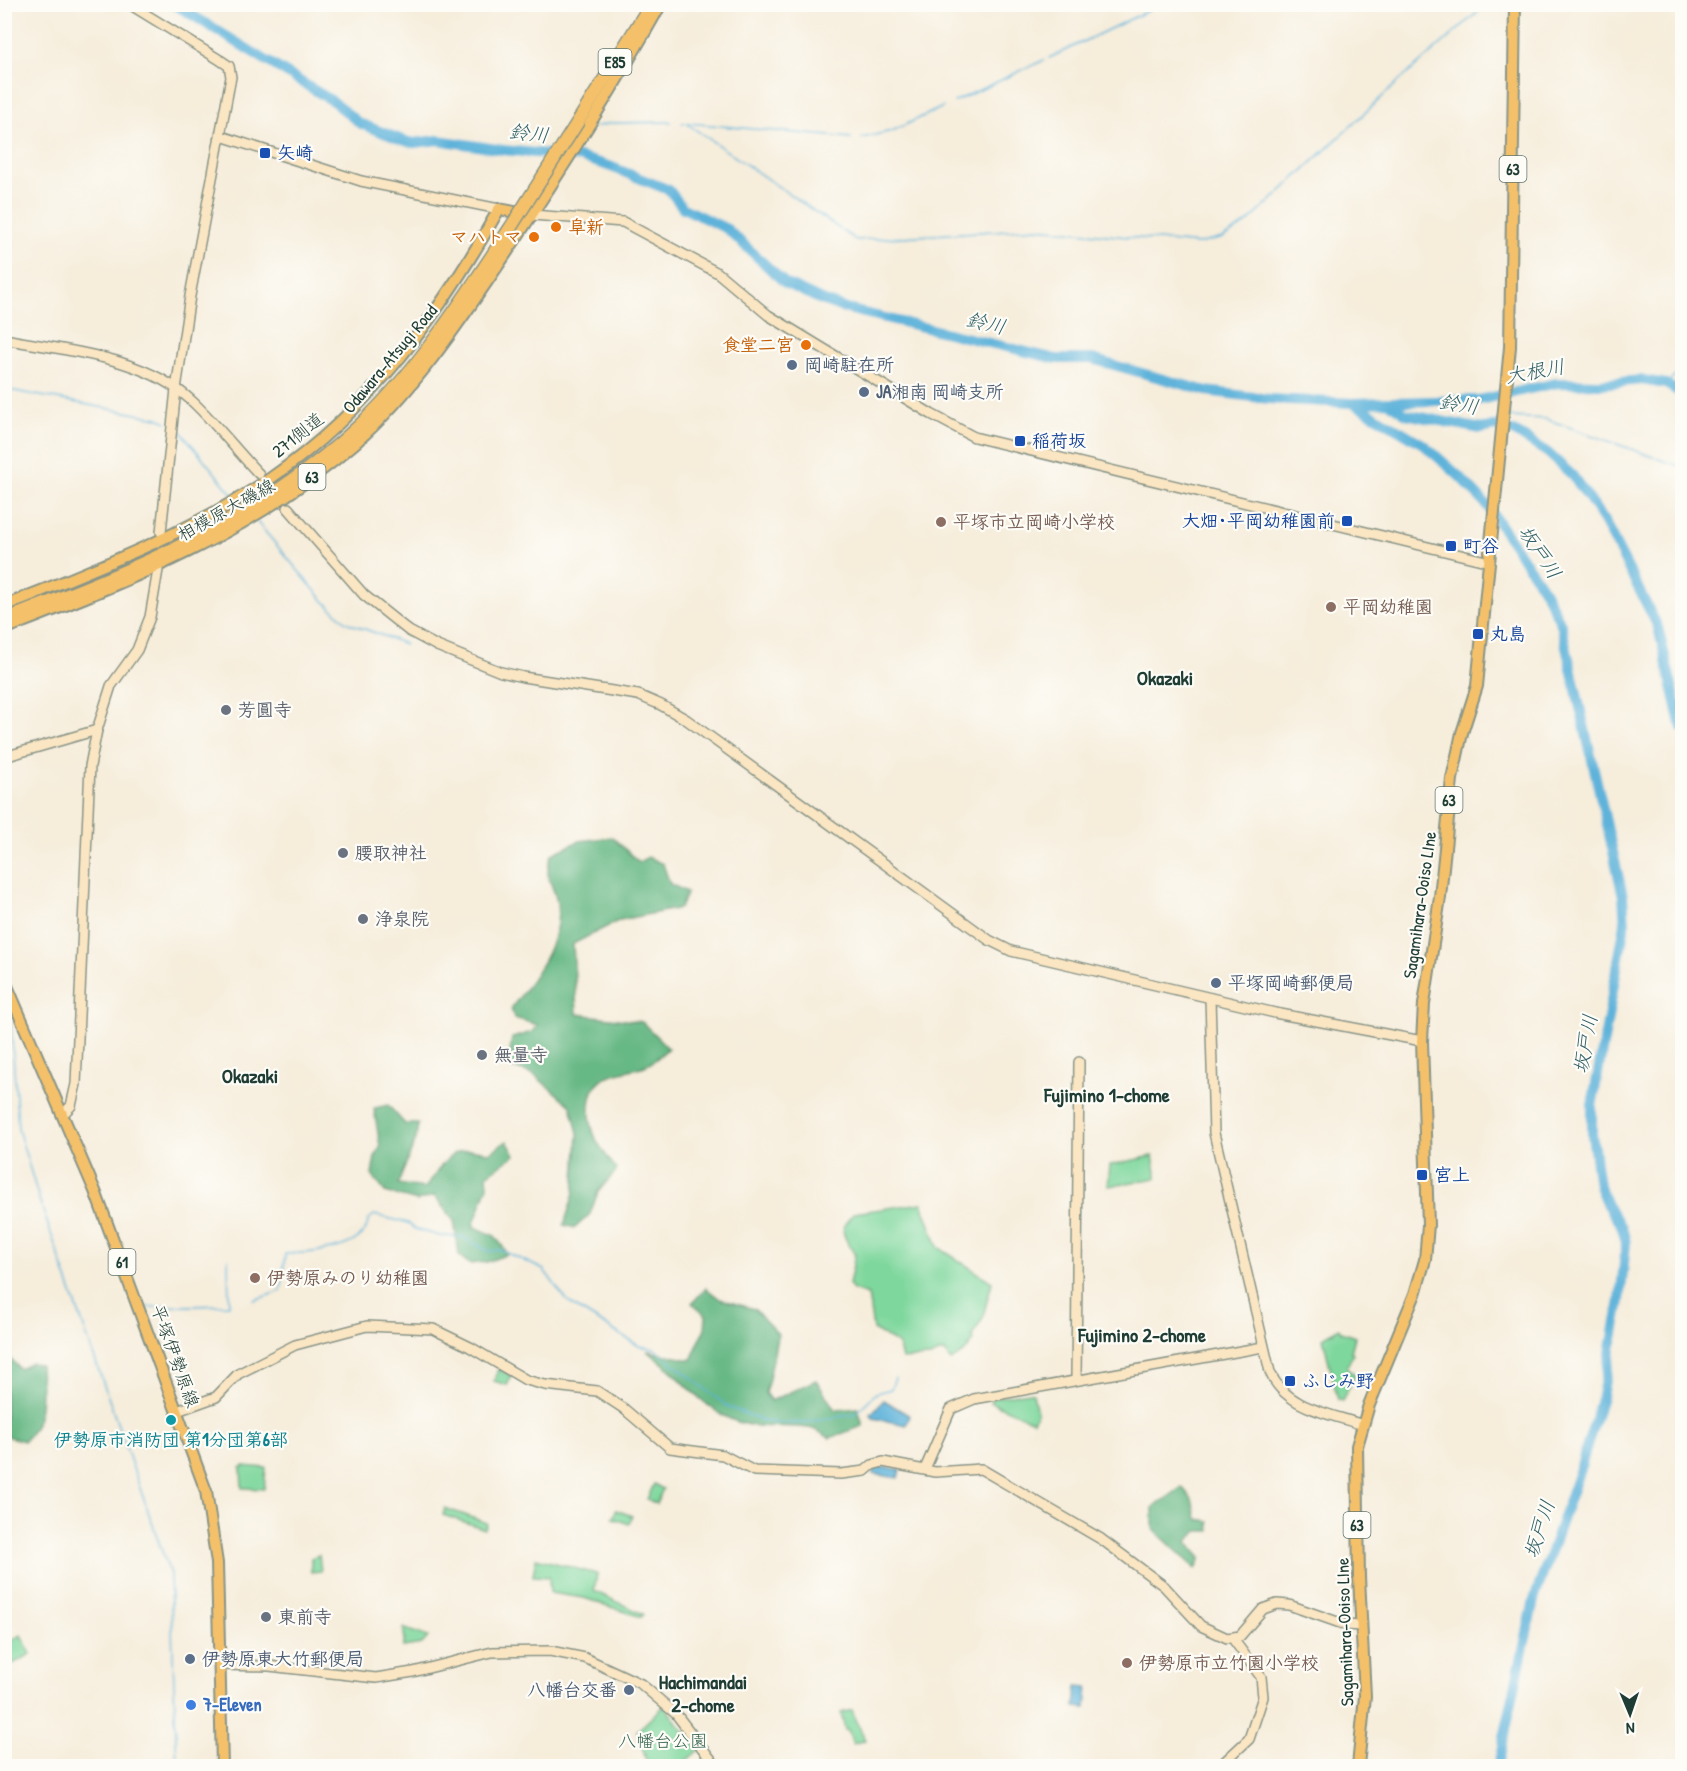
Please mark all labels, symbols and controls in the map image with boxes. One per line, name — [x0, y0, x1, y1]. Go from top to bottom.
road number: E85 — [598, 49, 632, 75]
water label: 鈴川 — [508, 117, 551, 148]
place label: 矢崎 — [277, 140, 313, 165]
marker: 矢崎 — [258, 146, 272, 160]
road number: 63 — [1500, 156, 1526, 182]
place label: 阜新 — [568, 214, 604, 239]
marker: 阜新 — [549, 220, 563, 234]
place label: マハトマ — [450, 224, 522, 249]
marker: マハトマ — [527, 230, 541, 244]
street label: Odawara-Atsugi Road — [336, 299, 443, 419]
water label: 鈴川 — [964, 305, 1009, 340]
place label: 食堂二宮 — [722, 332, 794, 357]
marker: 食堂二宮 — [799, 338, 813, 352]
place label: 岡崎駐在所 — [804, 352, 894, 377]
water label: 大根川 — [1503, 352, 1567, 389]
marker: 岡崎駐在所 — [785, 358, 799, 372]
place label: JA湘南 岡崎支所 — [876, 379, 1004, 404]
marker: JA湘南 岡崎支所 — [857, 385, 871, 399]
water label: 鈴川 — [1437, 387, 1481, 420]
street label: 271側道 — [267, 406, 329, 463]
place label: 稲荷坂 — [1032, 428, 1086, 453]
marker: 稲荷坂 — [1013, 434, 1027, 448]
road number: 63 — [298, 464, 326, 490]
street label: 相模原大磯線 — [172, 472, 279, 547]
place label: 大畑･平岡幼稚園前 — [1182, 508, 1335, 533]
place label: 平塚市立岡崎小学校 — [953, 509, 1115, 534]
marker: 大畑･平岡幼稚園前 — [1340, 514, 1354, 528]
marker: 平塚市立岡崎小学校 — [934, 515, 948, 529]
water label: 坂戸川 — [1512, 519, 1568, 584]
place label: 町谷 — [1463, 533, 1499, 558]
marker: 町谷 — [1444, 539, 1458, 553]
place label: 平岡幼稚園 — [1343, 594, 1433, 619]
marker: 平岡幼稚園 — [1324, 600, 1338, 614]
place label: 丸島 — [1490, 621, 1526, 646]
marker: 丸島 — [1471, 627, 1485, 641]
district label: Okazaki — [1137, 664, 1193, 691]
place label: 芳圓寺 — [238, 697, 292, 722]
marker: 芳圓寺 — [219, 703, 233, 717]
road number: 63 — [1436, 787, 1462, 813]
street label: Sagamihara-Ooiso LIne — [1397, 830, 1442, 980]
place label: 腰取神社 — [355, 840, 427, 865]
marker: 腰取神社 — [336, 846, 350, 860]
place label: 浄泉院 — [375, 906, 429, 931]
marker: 浄泉院 — [356, 912, 370, 926]
place label: 平塚岡崎郵便局 — [1228, 970, 1354, 995]
marker: 平塚岡崎郵便局 — [1209, 976, 1223, 990]
water label: 坂戸川 — [1566, 1012, 1603, 1076]
place label: 無量寺 — [494, 1042, 548, 1067]
marker: 無量寺 — [475, 1048, 489, 1062]
district label: Okazaki — [222, 1062, 278, 1089]
district label: Fujimino 1-chome — [1043, 1081, 1170, 1108]
place label: 宮上 — [1434, 1162, 1470, 1187]
marker: 宮上 — [1415, 1168, 1429, 1182]
road number: 61 — [108, 1249, 136, 1275]
place label: 伊勢原みのり幼稚園 — [267, 1265, 429, 1290]
marker: 伊勢原みのり幼稚園 — [248, 1271, 262, 1285]
street label: 平塚伊勢原線 — [145, 1301, 206, 1411]
district label: Fujimino 2-chome — [1077, 1321, 1206, 1348]
place label: ふじみ野 — [1302, 1368, 1374, 1393]
marker: ふじみ野 — [1283, 1374, 1297, 1388]
marker: 伊勢原市消防団 第1分団第6部 — [164, 1413, 178, 1427]
place label: 伊勢原市消防団 第1分団第6部 — [54, 1427, 288, 1452]
water label: 坂戸川 — [1516, 1496, 1561, 1562]
road number: 63 — [1344, 1512, 1370, 1538]
street label: Sagamihara-Ooiso LIne — [1329, 1557, 1360, 1707]
place label: 東前寺 — [278, 1604, 332, 1629]
marker: 東前寺 — [259, 1610, 273, 1624]
place label: 伊勢原東大竹郵便局 — [202, 1646, 364, 1671]
place label: 伊勢原市立竹園小学校 — [1139, 1650, 1319, 1675]
marker: 伊勢原東大竹郵便局 — [183, 1652, 197, 1666]
marker: 伊勢原市立竹園小学校 — [1120, 1656, 1134, 1670]
district label: Hachimandai 2-chome — [659, 1668, 747, 1718]
place label: 八幡台交番 — [527, 1677, 617, 1702]
marker: 八幡台交番 — [622, 1683, 636, 1697]
north arrow — [1600, 1684, 1660, 1744]
place label: 7-Eleven — [202, 1692, 262, 1717]
marker: 7-Eleven — [184, 1698, 198, 1712]
text: N — [1625, 1718, 1635, 1740]
park label: 八幡台公園 — [618, 1728, 708, 1753]

